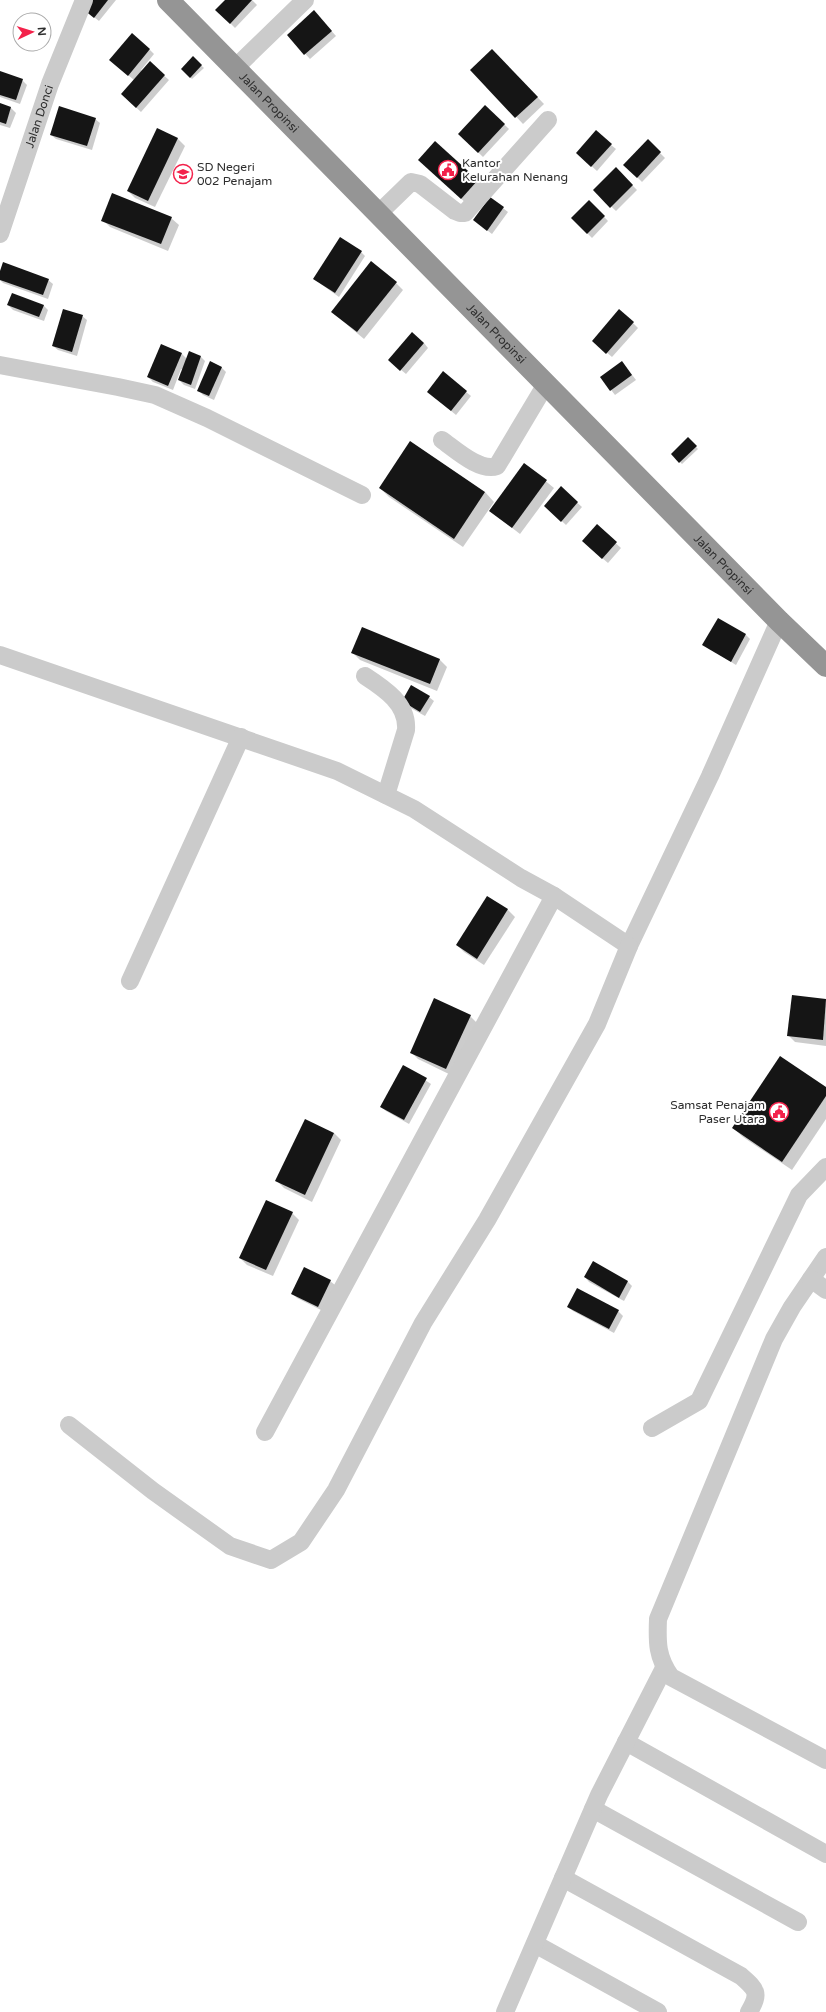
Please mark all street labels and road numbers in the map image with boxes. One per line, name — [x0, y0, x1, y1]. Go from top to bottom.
street label: Jalan Propinsi — [236, 70, 302, 136]
street label: Jalan Donci — [22, 83, 56, 150]
street label: Jalan Propinsi — [464, 301, 529, 367]
street label: Jalan Propinsi — [691, 532, 756, 598]

